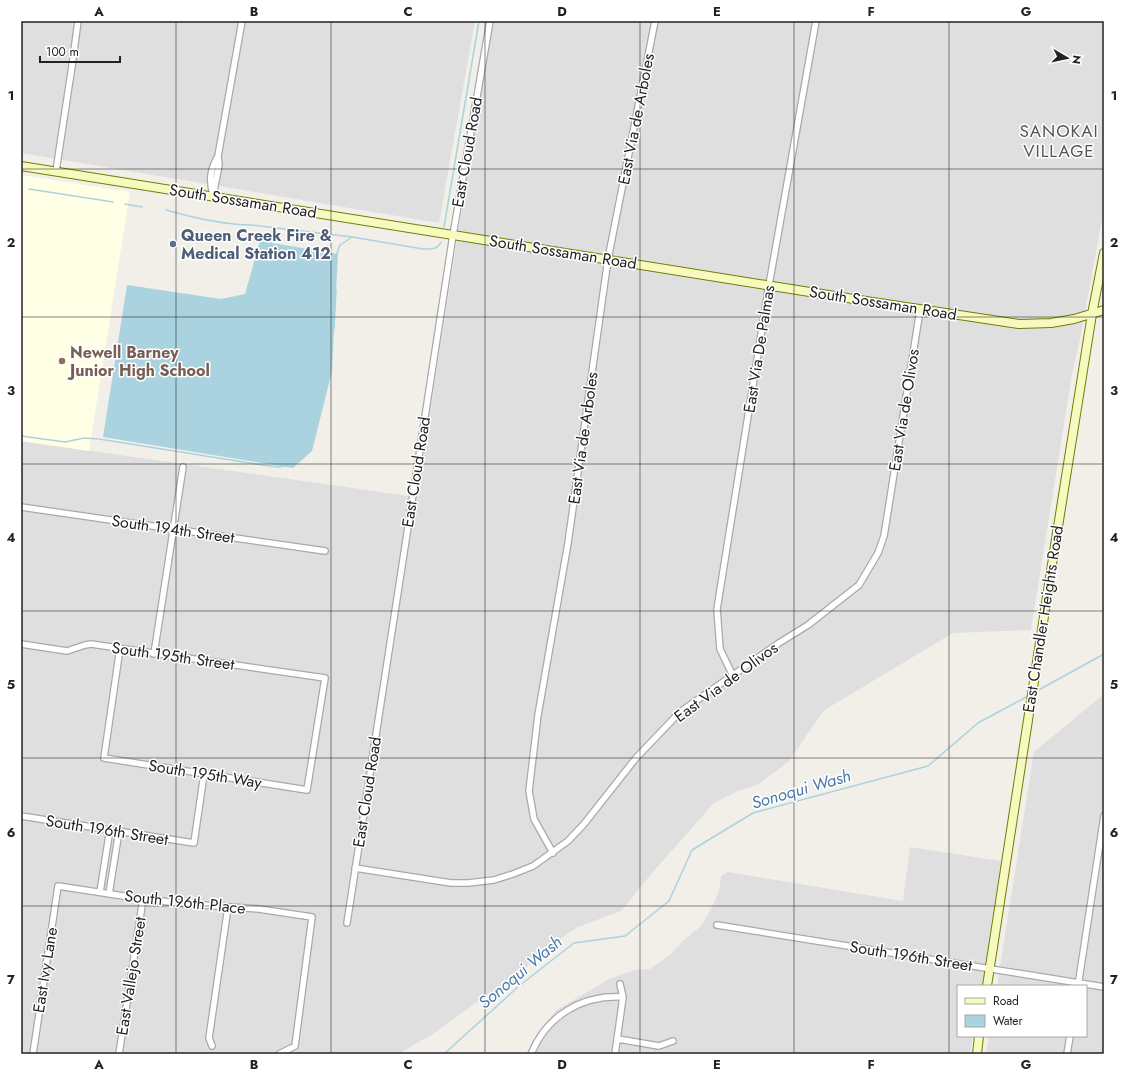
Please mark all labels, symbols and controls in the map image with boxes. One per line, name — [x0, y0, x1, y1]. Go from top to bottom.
text: A — [93, 2, 104, 21]
text: B — [250, 2, 259, 21]
text: C — [403, 2, 413, 21]
text: D — [557, 2, 567, 21]
text: E — [713, 2, 721, 21]
text: F — [867, 2, 875, 21]
text: G — [1021, 2, 1032, 21]
scale bar — [40, 38, 120, 64]
north arrow — [1047, 38, 1087, 78]
text: 100 m — [46, 43, 79, 61]
street label: East Via de Arboles — [612, 51, 660, 187]
text: N — [1068, 54, 1085, 65]
text: 1 — [8, 86, 14, 105]
text: 1 — [1111, 86, 1117, 105]
street label: East Cloud Road — [446, 95, 488, 209]
district label: SANOKAI VILLAGE — [1019, 119, 1099, 163]
street label: South Sossaman Road — [168, 178, 318, 224]
place label: Queen Creek Fire & Medical Station 412 — [181, 224, 332, 265]
street label: South Sossaman Road — [488, 229, 638, 275]
text: 2 — [7, 233, 15, 252]
text: 2 — [1110, 233, 1118, 252]
marker: Queen Creek Fire & Medical Station 412 — [168, 239, 178, 249]
street label: South Sossaman Road — [808, 280, 958, 326]
street label: East Via De Palmas — [738, 283, 780, 415]
place label: Newell Barney Junior High School — [67, 341, 210, 382]
street label: East Via de Olivos — [883, 347, 925, 473]
marker: Newell Barney Junior High School — [57, 356, 67, 366]
street label: East Via de Arboles — [562, 370, 604, 506]
text: 3 — [7, 381, 15, 400]
text: 3 — [1110, 381, 1118, 400]
street label: East Cloud Road — [396, 415, 436, 529]
street label: South 194th Street — [110, 509, 236, 549]
street label: East Chandler Heights Road — [1017, 524, 1069, 714]
text: 4 — [6, 528, 16, 547]
text: 4 — [1109, 528, 1119, 547]
street label: South 195th Street — [110, 636, 236, 676]
street label: East Via de Olivos — [669, 636, 783, 728]
text: 5 — [7, 675, 15, 694]
text: 5 — [1110, 675, 1118, 694]
street label: East Cloud Road — [347, 735, 387, 849]
street label: South 195th Way — [147, 754, 264, 794]
water label: Sonoqui Wash — [748, 763, 854, 815]
street label: South 196th Street — [44, 809, 170, 851]
text: 6 — [7, 823, 16, 842]
text: 6 — [1110, 823, 1119, 842]
street label: South 196th Place — [123, 884, 247, 920]
street label: East Vallejo Street — [110, 915, 152, 1037]
street label: East Ivy Lane — [27, 926, 63, 1014]
water label: Sonoqui Wash — [473, 930, 567, 1014]
street label: South 196th Street — [848, 935, 974, 977]
text: 7 — [7, 970, 15, 989]
text: 7 — [1110, 970, 1118, 989]
legend — [957, 985, 1087, 1037]
text: Road — [993, 992, 1019, 1010]
text: Water — [993, 1012, 1024, 1030]
text: A — [93, 1055, 104, 1074]
text: B — [250, 1055, 259, 1074]
text: C — [403, 1055, 413, 1074]
text: D — [557, 1055, 567, 1074]
text: E — [713, 1055, 721, 1074]
text: F — [867, 1055, 875, 1074]
text: G — [1021, 1055, 1032, 1074]

